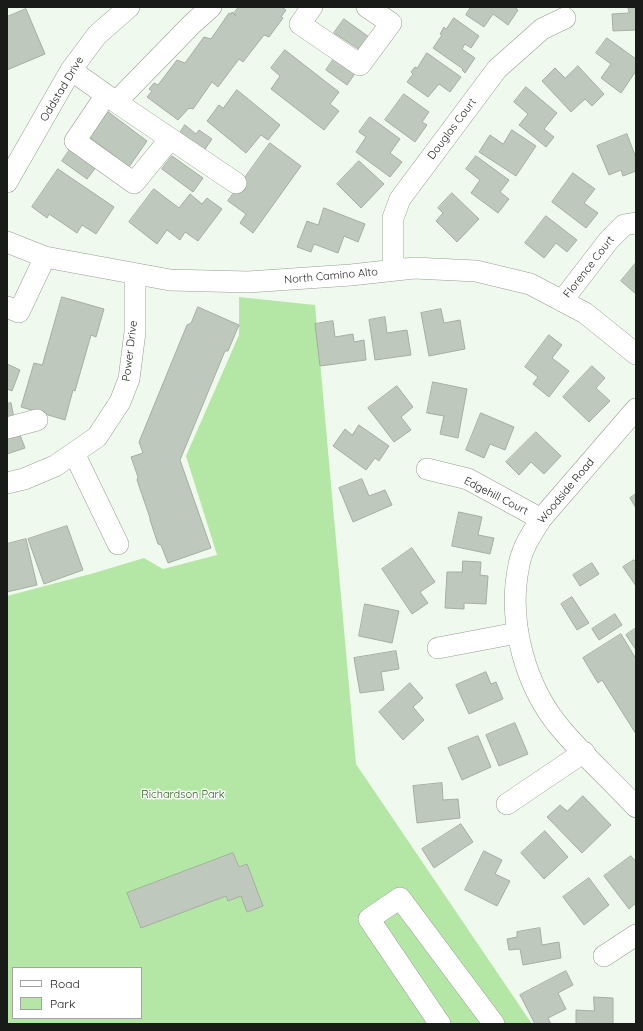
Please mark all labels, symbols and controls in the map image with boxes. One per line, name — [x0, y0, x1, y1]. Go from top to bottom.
street label: Oddstad Drive — [37, 54, 87, 124]
street label: Douglas Court — [425, 96, 479, 162]
street label: Florence Court — [561, 233, 617, 301]
street label: North Camino Alto — [284, 265, 378, 287]
street label: Power Drive — [120, 320, 140, 382]
street label: Woodside Road — [535, 456, 597, 526]
street label: Edgehill Court — [462, 474, 530, 518]
park label: Richardson Park — [141, 788, 225, 802]
legend — [12, 967, 142, 1019]
text: Road — [50, 976, 80, 991]
text: Park — [50, 996, 75, 1011]

